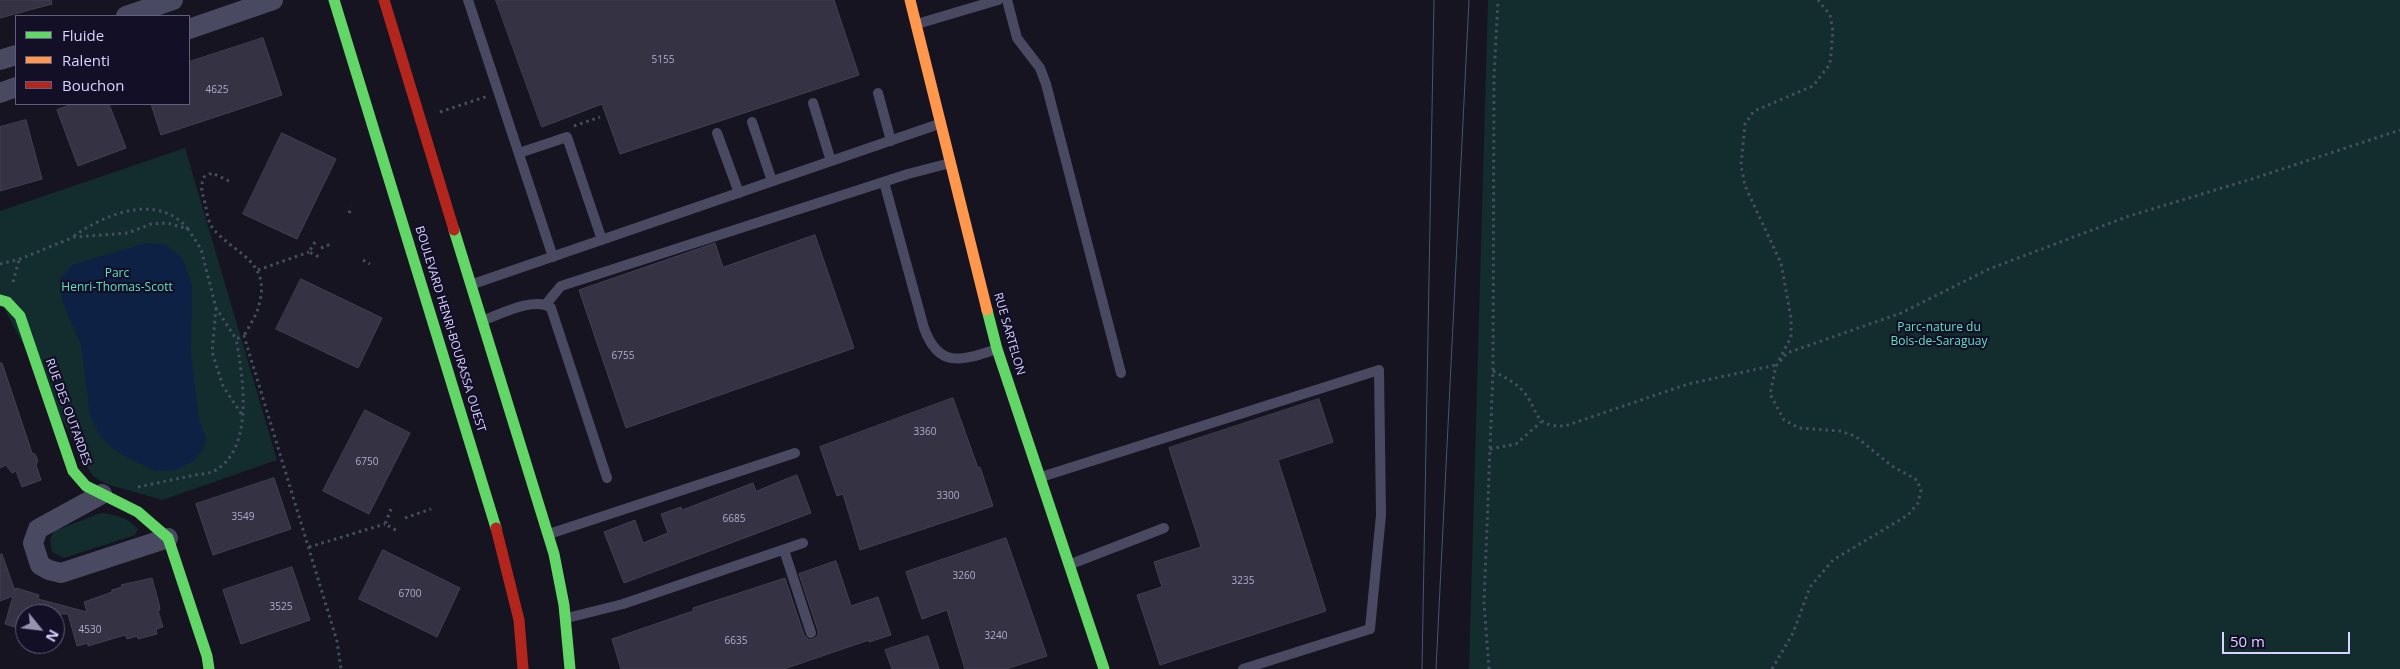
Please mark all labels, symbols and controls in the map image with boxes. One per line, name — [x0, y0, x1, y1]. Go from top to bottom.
legend — [15, 15, 190, 105]
text: Fluide — [62, 25, 104, 45]
text: Ralenti — [62, 50, 110, 70]
house number: 5155 — [652, 54, 674, 66]
text: Bouchon — [62, 75, 125, 95]
house number: 4625 — [206, 84, 228, 96]
street label: BOULEVARD HENRI-BOURASSA OUEST — [412, 224, 488, 434]
park label: Parc Henri-Thomas-Scott — [61, 267, 173, 295]
street label: RUE SARTELON — [990, 291, 1028, 377]
park label: Parc-nature du Bois-de-Saraguay — [1891, 321, 1987, 349]
house number: 6755 — [612, 350, 634, 362]
street label: RUE DES OUTARDES — [42, 357, 94, 467]
house number: 3360 — [914, 426, 936, 438]
house number: 6750 — [356, 456, 378, 468]
house number: 3300 — [937, 490, 959, 502]
house number: 3549 — [232, 511, 254, 523]
house number: 6685 — [723, 513, 745, 525]
house number: 3260 — [953, 570, 975, 582]
house number: 3235 — [1232, 575, 1254, 587]
house number: 6700 — [399, 588, 421, 600]
house number: 3525 — [270, 601, 292, 613]
north arrow — [15, 604, 65, 654]
scale bar — [2225, 622, 2352, 654]
house number: 4530 — [79, 624, 101, 636]
text: N — [42, 626, 64, 646]
house number: 3240 — [985, 630, 1007, 642]
text: 50 m — [2230, 631, 2265, 651]
house number: 6635 — [725, 635, 747, 647]

